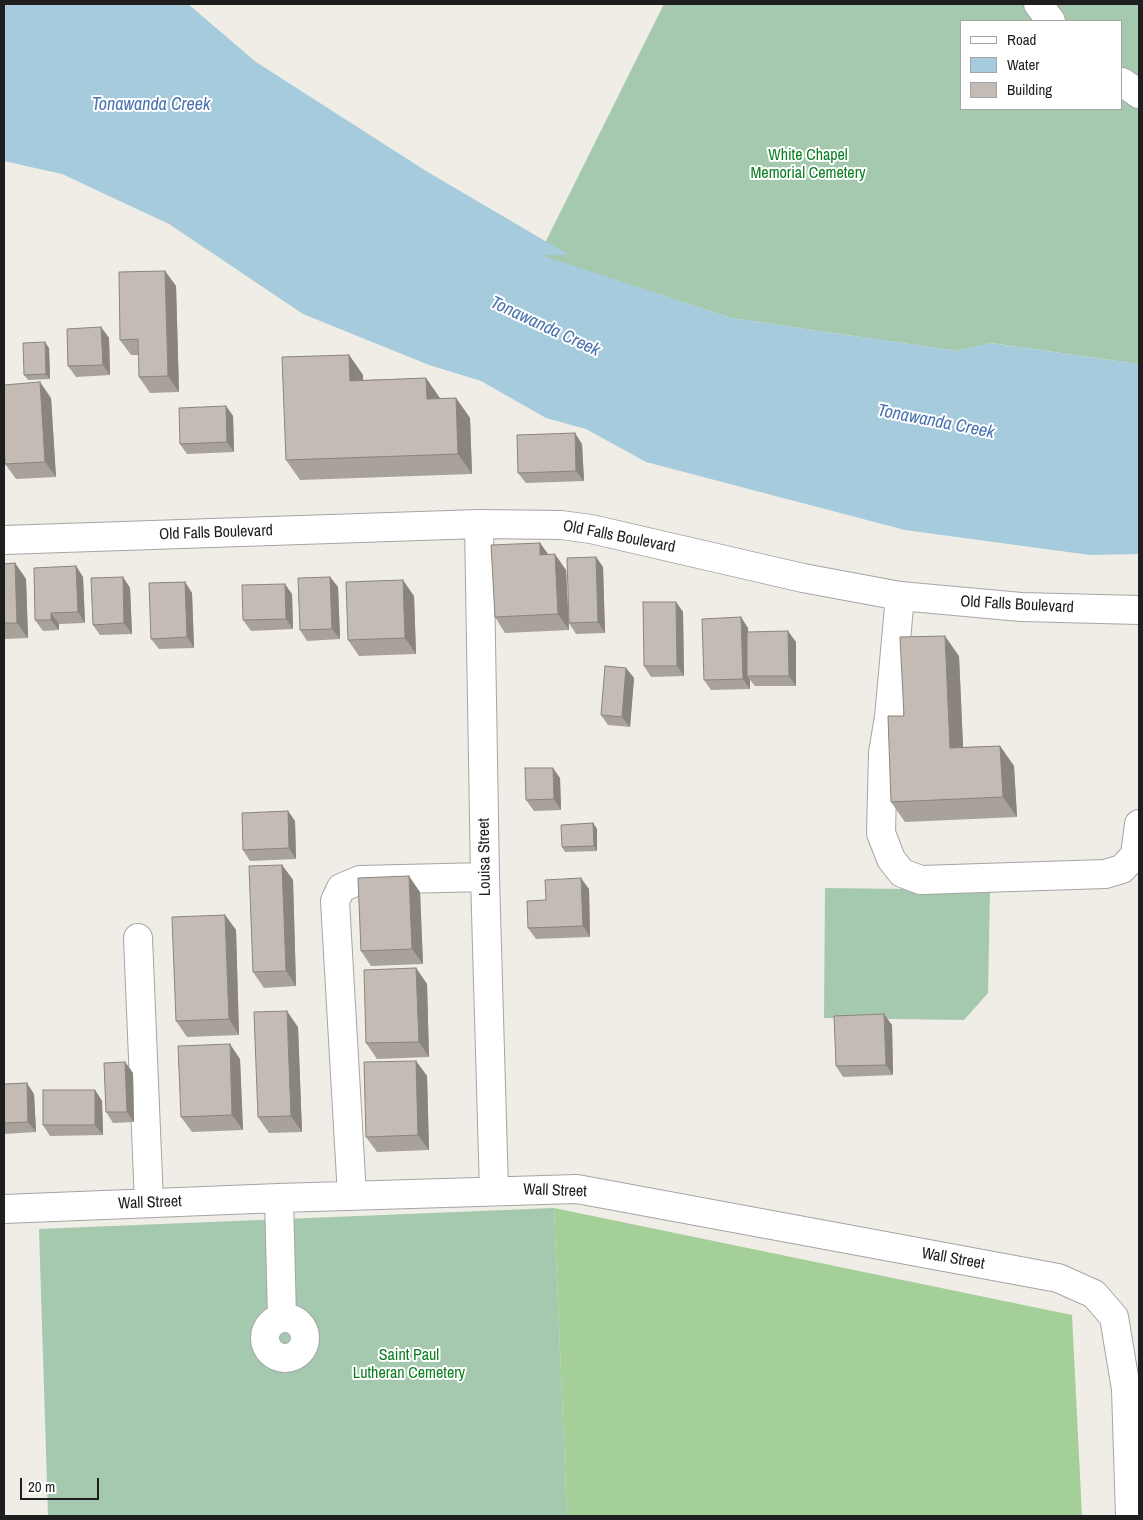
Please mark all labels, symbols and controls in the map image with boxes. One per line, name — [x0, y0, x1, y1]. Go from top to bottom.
legend — [960, 20, 1123, 110]
text: Road — [1007, 29, 1036, 50]
text: Water — [1007, 54, 1039, 75]
text: Building — [1007, 79, 1052, 100]
water label: Tonawanda Creek — [92, 94, 210, 116]
park label: White Chapel Memorial Cemetery — [750, 146, 866, 184]
water label: Tonawanda Creek — [487, 292, 603, 362]
water label: Tonawanda Creek — [876, 400, 996, 444]
street label: Old Falls Boulevard — [561, 517, 677, 557]
street label: Old Falls Boulevard — [159, 521, 273, 545]
street label: Old Falls Boulevard — [960, 592, 1074, 618]
street label: Louisa Street — [475, 818, 495, 896]
street label: Wall Street — [523, 1180, 587, 1202]
street label: Wall Street — [118, 1192, 182, 1214]
street label: Wall Street — [920, 1244, 986, 1274]
park label: Saint Paul Lutheran Cemetery — [353, 1346, 465, 1384]
scale bar — [22, 1468, 101, 1500]
text: 20 m — [28, 1476, 55, 1497]

